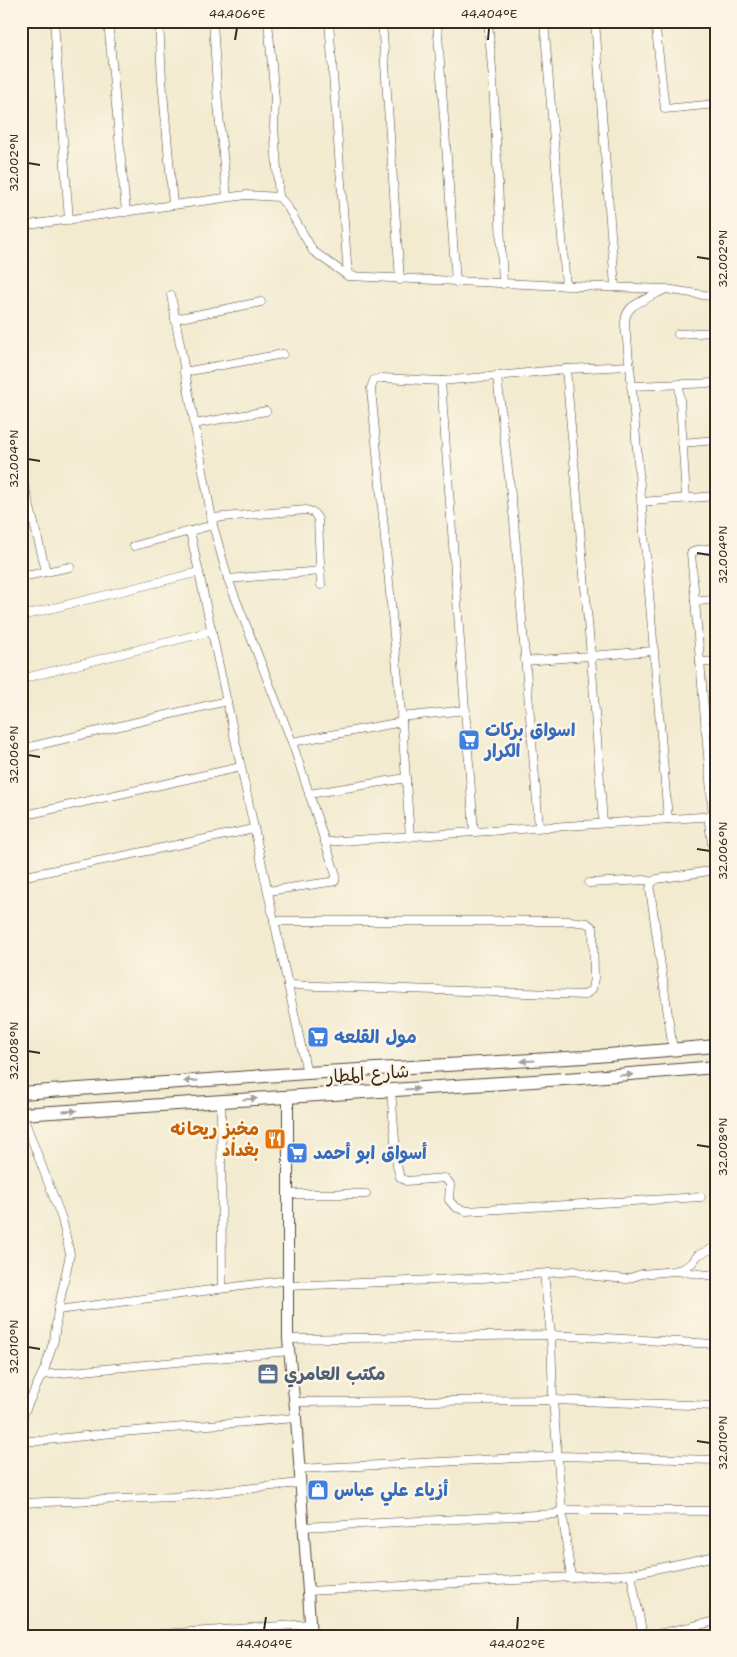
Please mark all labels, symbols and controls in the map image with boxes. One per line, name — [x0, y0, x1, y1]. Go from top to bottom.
text: 44.406°E — [209, 6, 265, 22]
text: 44.404°E — [461, 6, 517, 22]
text: 32.002°N — [6, 134, 22, 192]
text: 32.002°N — [715, 230, 731, 288]
text: 32.004°N — [6, 430, 22, 488]
text: 32.004°N — [715, 526, 731, 584]
place label: اسواق بركات الكرار — [483, 718, 575, 763]
text: 32.006°N — [6, 726, 22, 784]
supermarket icon: اسواق بركات الكرار — [457, 728, 481, 752]
text: 32.006°N — [715, 822, 731, 880]
text: 32.008°N — [6, 1022, 22, 1080]
supermarket icon: مول القلعه — [306, 1025, 330, 1049]
place label: مول القلعه — [334, 1025, 417, 1049]
one-way arrow — [519, 1057, 535, 1065]
street label: شارع المطار — [324, 1059, 410, 1089]
one-way arrow — [619, 1070, 635, 1078]
one-way arrow — [182, 1078, 198, 1086]
one-way arrow — [404, 1085, 420, 1093]
one-way arrow — [242, 1095, 258, 1103]
one-way arrow — [62, 1106, 78, 1114]
place label: مخبز ريحانه بغداد — [170, 1117, 259, 1162]
text: 32.008°N — [715, 1118, 731, 1176]
restaurant icon: مخبز ريحانه بغداد — [263, 1127, 287, 1151]
supermarket icon: أسواق ابو أحمد — [285, 1141, 309, 1165]
place label: أسواق ابو أحمد — [313, 1141, 427, 1165]
text: 32.010°N — [6, 1320, 22, 1374]
office icon: مكتب العامري — [256, 1362, 280, 1386]
place label: مكتب العامري — [284, 1362, 385, 1388]
text: 32.010°N — [715, 1416, 731, 1470]
shop icon: أزياء علي عباس — [306, 1478, 330, 1502]
place label: أزياء علي عباس — [334, 1478, 448, 1506]
text: 44.404°E — [236, 1636, 292, 1652]
text: 44.402°E — [489, 1636, 545, 1652]

